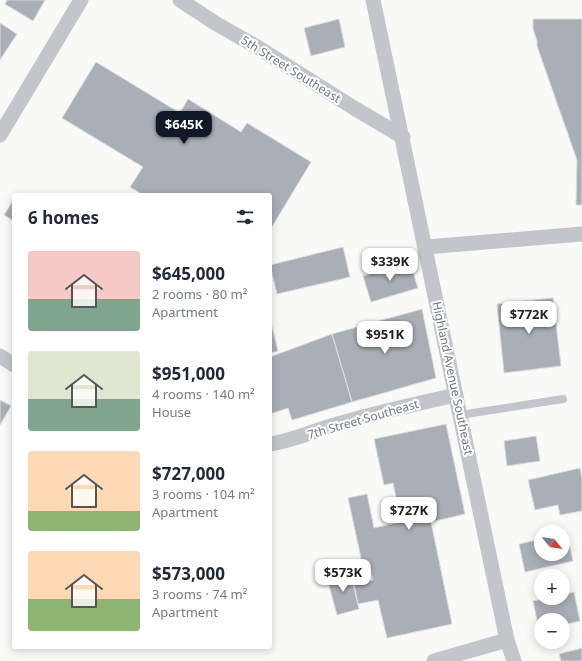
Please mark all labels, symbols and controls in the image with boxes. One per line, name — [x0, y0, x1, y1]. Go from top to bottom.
street label: 5th Street Southeast — [238, 31, 345, 107]
pin: $645K — [156, 111, 212, 145]
text: $645K — [165, 115, 203, 133]
text: 6 homes — [28, 206, 99, 229]
icon: filters — [234, 206, 256, 228]
pin: $339K — [362, 248, 418, 282]
text: $339K — [371, 252, 409, 270]
text: $645,000 — [152, 262, 225, 285]
icon: home — [60, 267, 108, 315]
text: 2 rooms · 80 m² — [152, 285, 247, 303]
street label: Highland Avenue Southeast — [428, 300, 478, 457]
pin: $772K — [501, 301, 557, 335]
text: Apartment — [152, 303, 218, 321]
text: $772K — [510, 305, 548, 323]
pin: $951K — [357, 321, 413, 355]
text: $951K — [366, 325, 404, 343]
text: $951,000 — [152, 362, 225, 385]
icon: home — [60, 367, 108, 415]
text: 4 rooms · 140 m² — [152, 385, 255, 403]
street label: 7th Street Southeast — [305, 395, 421, 443]
text: House — [152, 403, 191, 421]
text: $727,000 — [152, 462, 225, 485]
icon: home — [60, 467, 108, 515]
text: 3 rooms · 104 m² — [152, 485, 255, 503]
pin: $727K — [381, 497, 437, 531]
text: $727K — [390, 501, 428, 519]
text: Apartment — [152, 503, 218, 521]
north arrow — [534, 525, 570, 561]
map controls — [534, 525, 570, 649]
pin: $573K — [315, 559, 371, 593]
text: $573,000 — [152, 562, 225, 585]
text: $573K — [324, 563, 362, 581]
icon: home — [60, 567, 108, 615]
button: + — [534, 569, 570, 605]
text: 3 rooms · 74 m² — [152, 585, 247, 603]
text: Apartment — [152, 603, 218, 621]
button: − — [534, 613, 570, 649]

